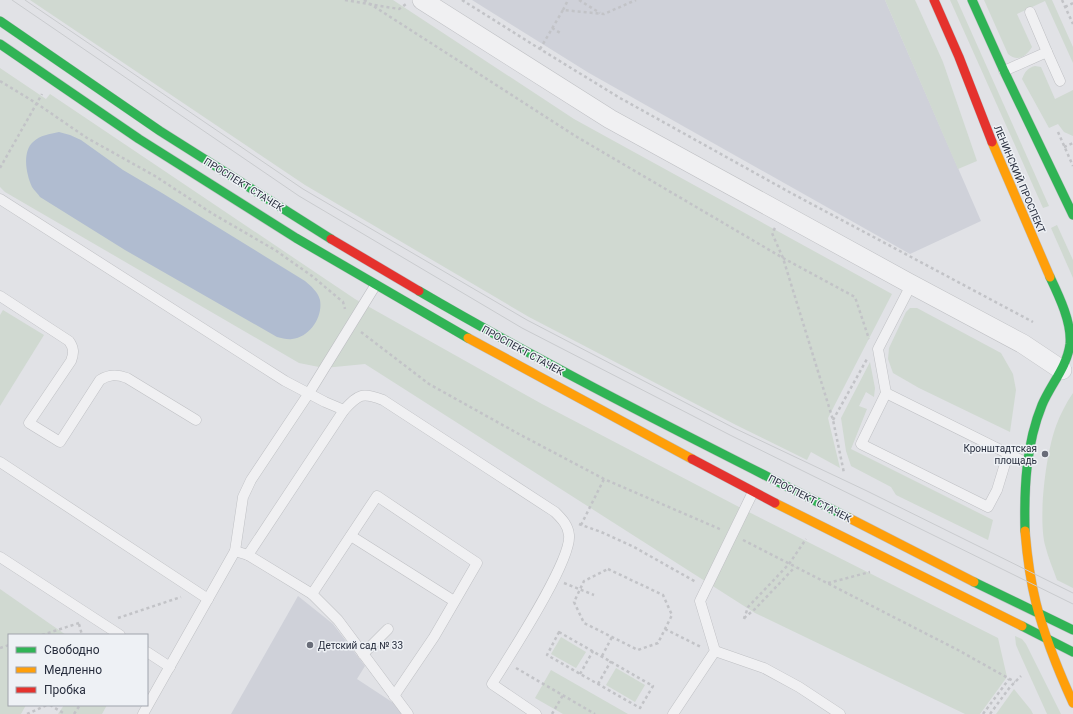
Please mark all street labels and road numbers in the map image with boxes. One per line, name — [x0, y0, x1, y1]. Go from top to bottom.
street label: ЛЕНИНСКИЙ ПРОСПЕКТ — [992, 123, 1048, 235]
street label: ПРОСПЕКТ СТАЧЕК — [202, 156, 286, 214]
street label: ПРОСПЕКТ СТАЧЕК — [480, 323, 566, 378]
street label: ПРОСПЕКТ СТАЧЕК — [767, 473, 854, 524]

